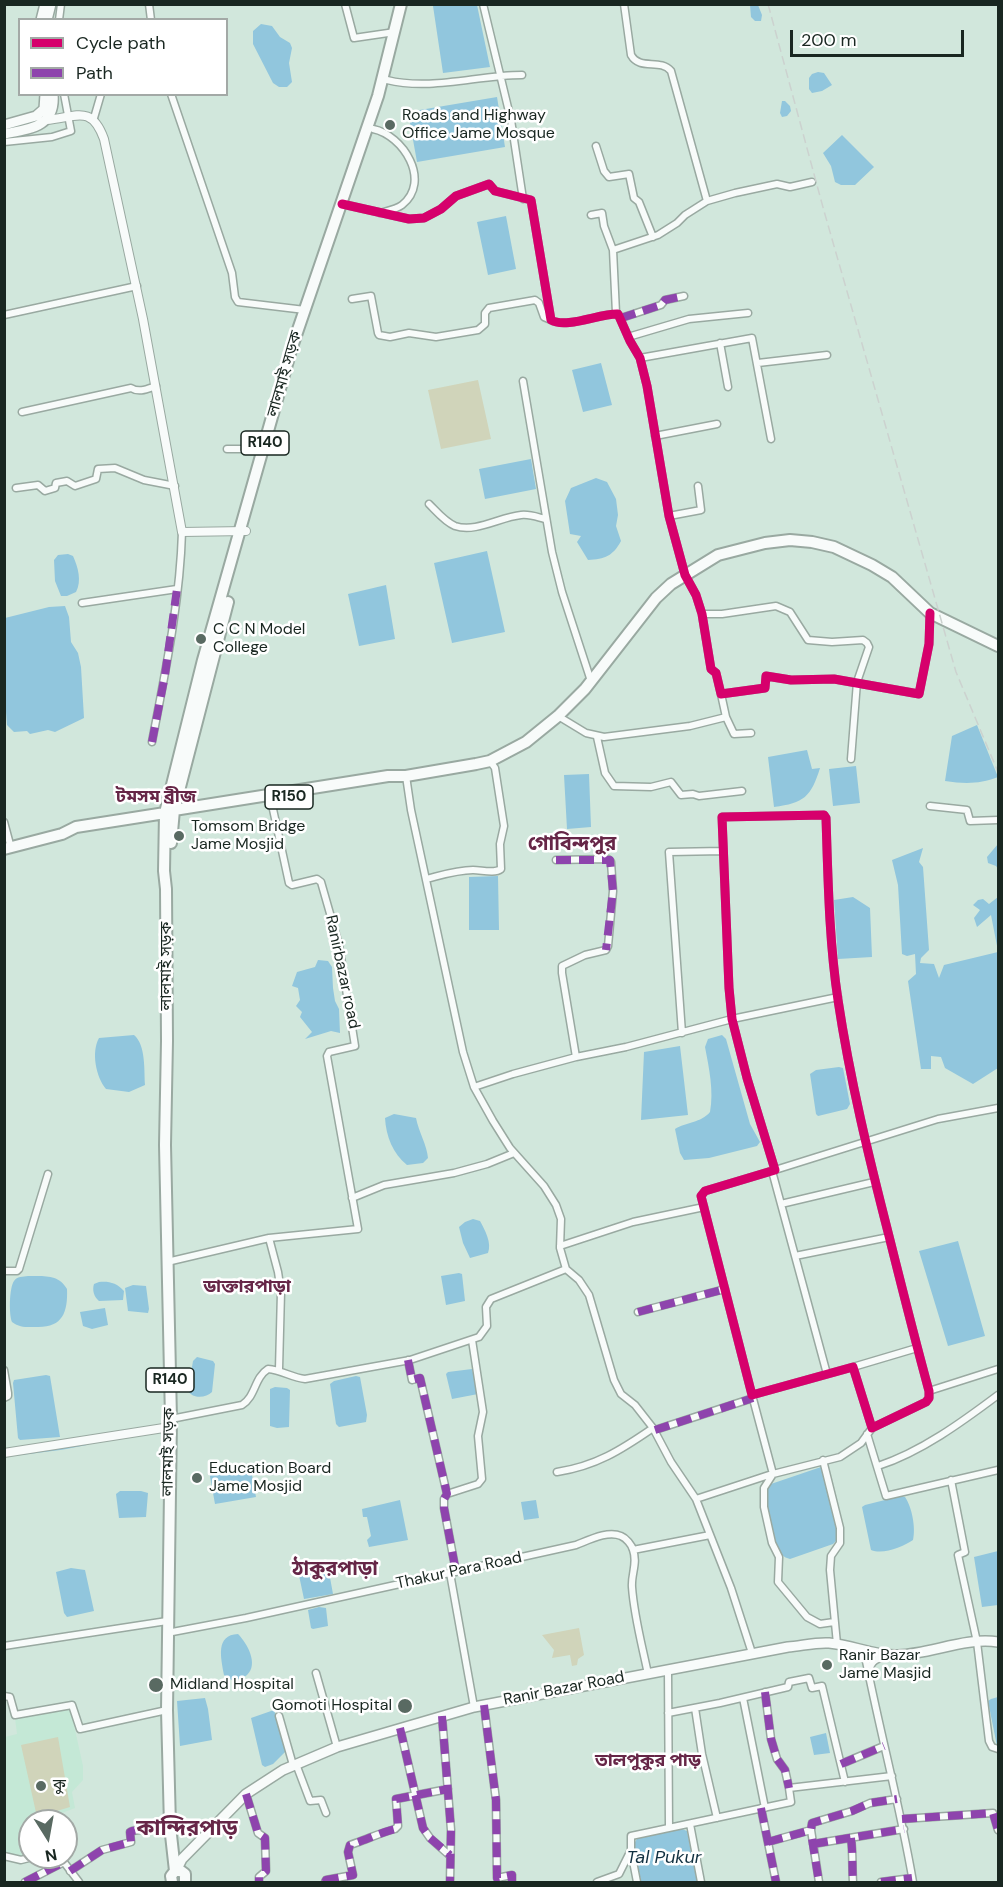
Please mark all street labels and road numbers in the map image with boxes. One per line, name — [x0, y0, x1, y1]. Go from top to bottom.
street label: লালমাই সড়ক — [264, 329, 306, 419]
road number: R140 — [241, 431, 289, 455]
road number: R150 — [265, 785, 313, 809]
street label: Ranirbazar road — [321, 913, 363, 1031]
street label: লালমাই সড়ক — [157, 922, 177, 1010]
road number: R140 — [146, 1368, 194, 1392]
street label: লালমাই সড়ক — [159, 1407, 179, 1497]
street label: Thakur Para Road — [394, 1548, 524, 1594]
street label: Ranir Bazar Road — [502, 1668, 626, 1710]

